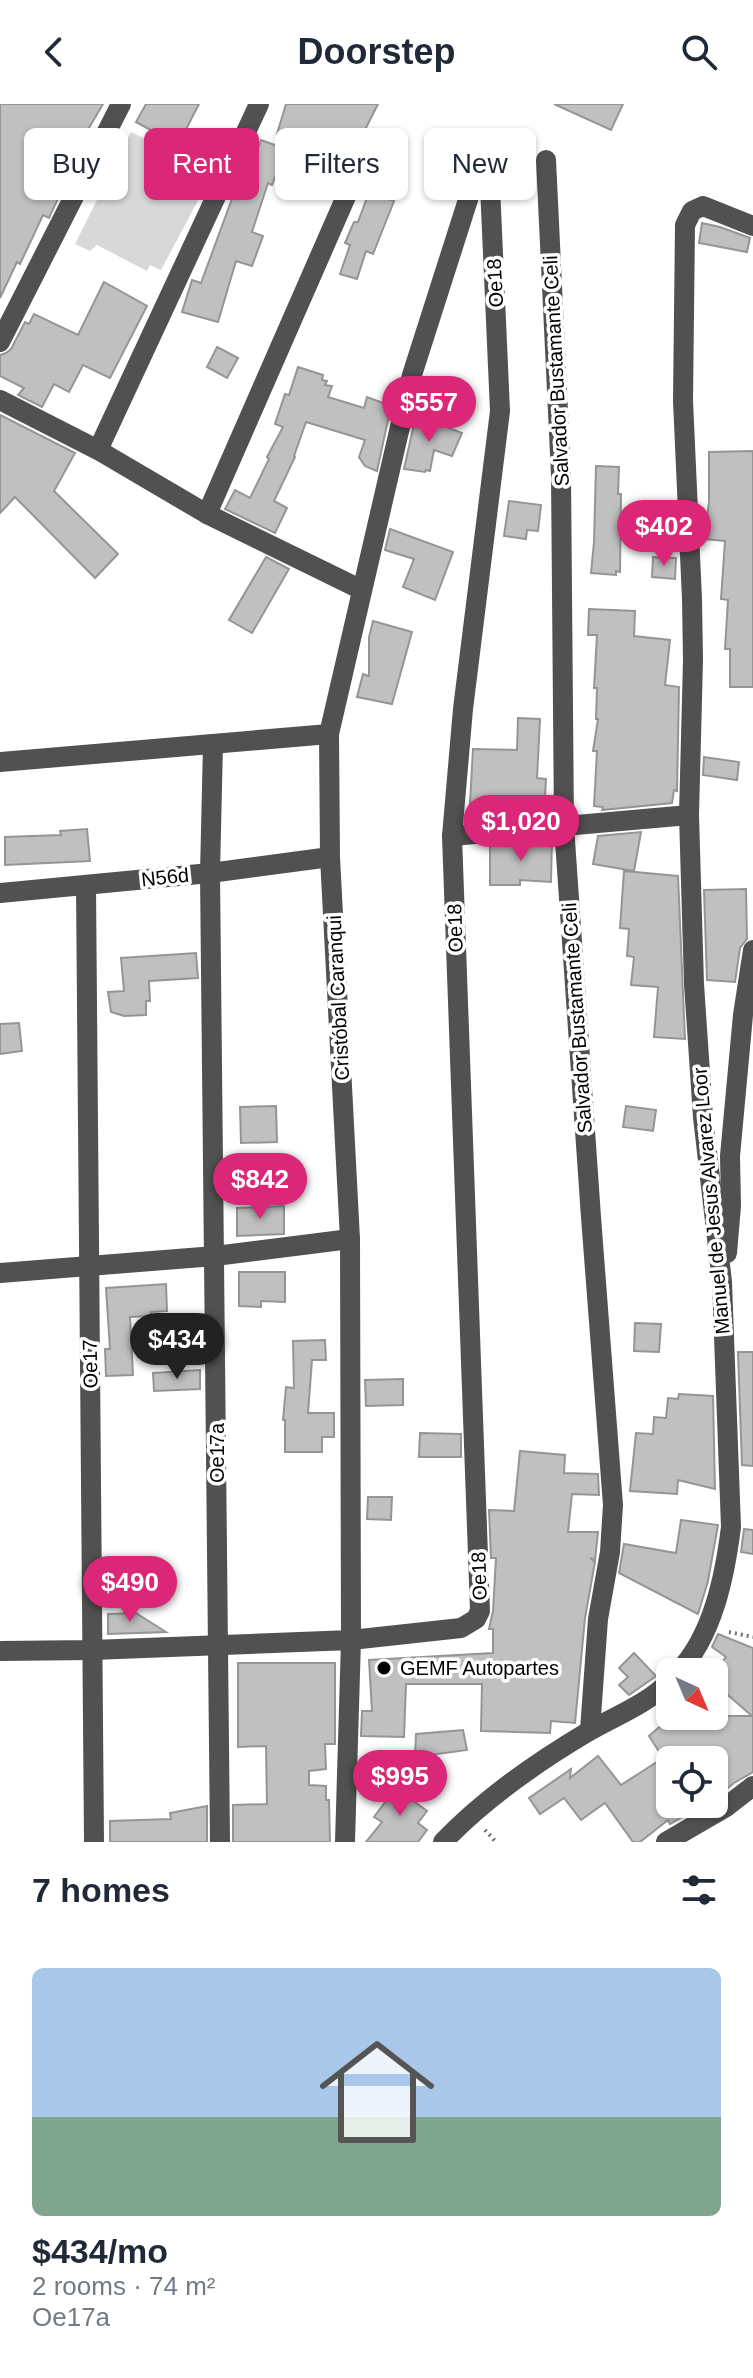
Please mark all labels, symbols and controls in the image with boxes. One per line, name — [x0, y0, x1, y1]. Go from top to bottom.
icon: back — [32, 30, 76, 74]
icon: search — [677, 30, 721, 74]
text: Doorstep — [297, 31, 456, 72]
chip: Buy — [24, 128, 128, 200]
chip: Rent — [144, 128, 259, 200]
chip: Filters — [275, 128, 408, 200]
chip: New — [424, 128, 536, 200]
street label: Salvador Bustamante Celi — [539, 255, 573, 487]
street label: Oe18 — [483, 258, 507, 308]
pin: $557 — [382, 376, 476, 444]
text: $557 — [400, 387, 458, 417]
pin: $402 — [617, 500, 711, 568]
text: $402 — [635, 511, 693, 541]
pin: $1,020 — [456, 795, 586, 863]
text: $1,020 — [481, 806, 561, 836]
street label: N56d — [140, 864, 190, 890]
street label: Salvador Bustamante Celi — [558, 902, 596, 1134]
street label: Oe18 — [443, 903, 467, 953]
street label: Cristóbal Caranqui — [323, 915, 353, 1081]
street label: Manuel de Jesus Alvarez Loor — [688, 1066, 734, 1335]
pin: $842 — [213, 1153, 307, 1221]
text: $842 — [231, 1164, 289, 1194]
pin: $434 — [130, 1313, 224, 1381]
text: $434 — [148, 1324, 206, 1354]
street label: Oe17 — [79, 1339, 101, 1389]
street label: Oe17a — [206, 1422, 228, 1483]
street label: Oe18 — [467, 1551, 491, 1601]
pin: $490 — [83, 1556, 177, 1624]
text: $490 — [101, 1567, 159, 1597]
place label: GEMF Autopartes — [400, 1657, 559, 1679]
north arrow — [656, 1658, 728, 1730]
map controls — [656, 1658, 728, 1818]
marker: GEMF Autopartes — [375, 1659, 393, 1677]
button: locate — [656, 1746, 728, 1818]
pin: $995 — [353, 1750, 447, 1818]
text: $995 — [371, 1761, 429, 1791]
icon: filters — [677, 1868, 721, 1912]
text: 7 homes — [32, 1871, 170, 1909]
icon: home — [305, 2020, 449, 2164]
text: $434/mo — [32, 2232, 168, 2270]
text: 2 rooms · 74 m² — [32, 2271, 216, 2301]
text: Oe17a — [32, 2302, 110, 2332]

